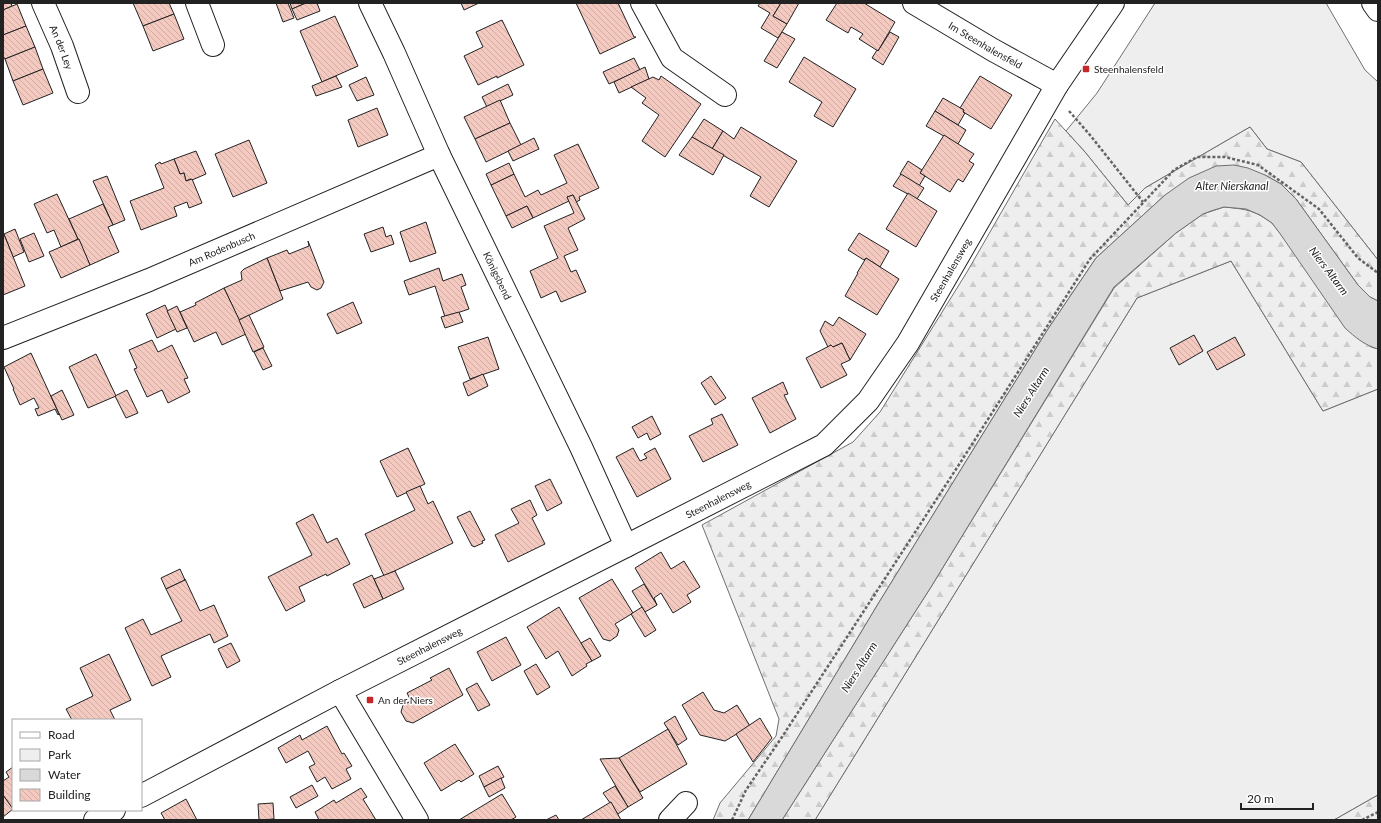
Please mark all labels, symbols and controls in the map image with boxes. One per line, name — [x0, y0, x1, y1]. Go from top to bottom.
street label: Im Steenhalensfeld — [946, 19, 1025, 71]
street label: An der Ley — [47, 23, 76, 72]
place label: Steenhalensfeld — [1094, 63, 1164, 75]
marker: Steenhalensfeld — [1081, 64, 1091, 74]
water label: Alter Nierskanal — [1195, 179, 1269, 192]
street label: Am Rodenbusch — [186, 229, 257, 268]
street label: Steenhalensweg — [927, 236, 973, 304]
water label: Niers Altarm — [1307, 244, 1352, 298]
street label: Königsbend — [481, 250, 514, 301]
water label: Niers Altarm — [1010, 364, 1051, 419]
street label: Steenhalensweg — [684, 477, 753, 521]
street label: Steenhalensweg — [395, 624, 464, 667]
water label: Niers Altarm — [838, 639, 879, 694]
place label: An der Niers — [378, 694, 433, 706]
marker: An der Niers — [365, 695, 375, 705]
legend — [12, 719, 142, 811]
text: Road — [48, 727, 75, 742]
text: Park — [48, 747, 72, 762]
text: Water — [48, 767, 81, 782]
scale bar — [1241, 785, 1313, 811]
text: Building — [48, 787, 91, 802]
text: 20 m — [1247, 791, 1274, 806]

